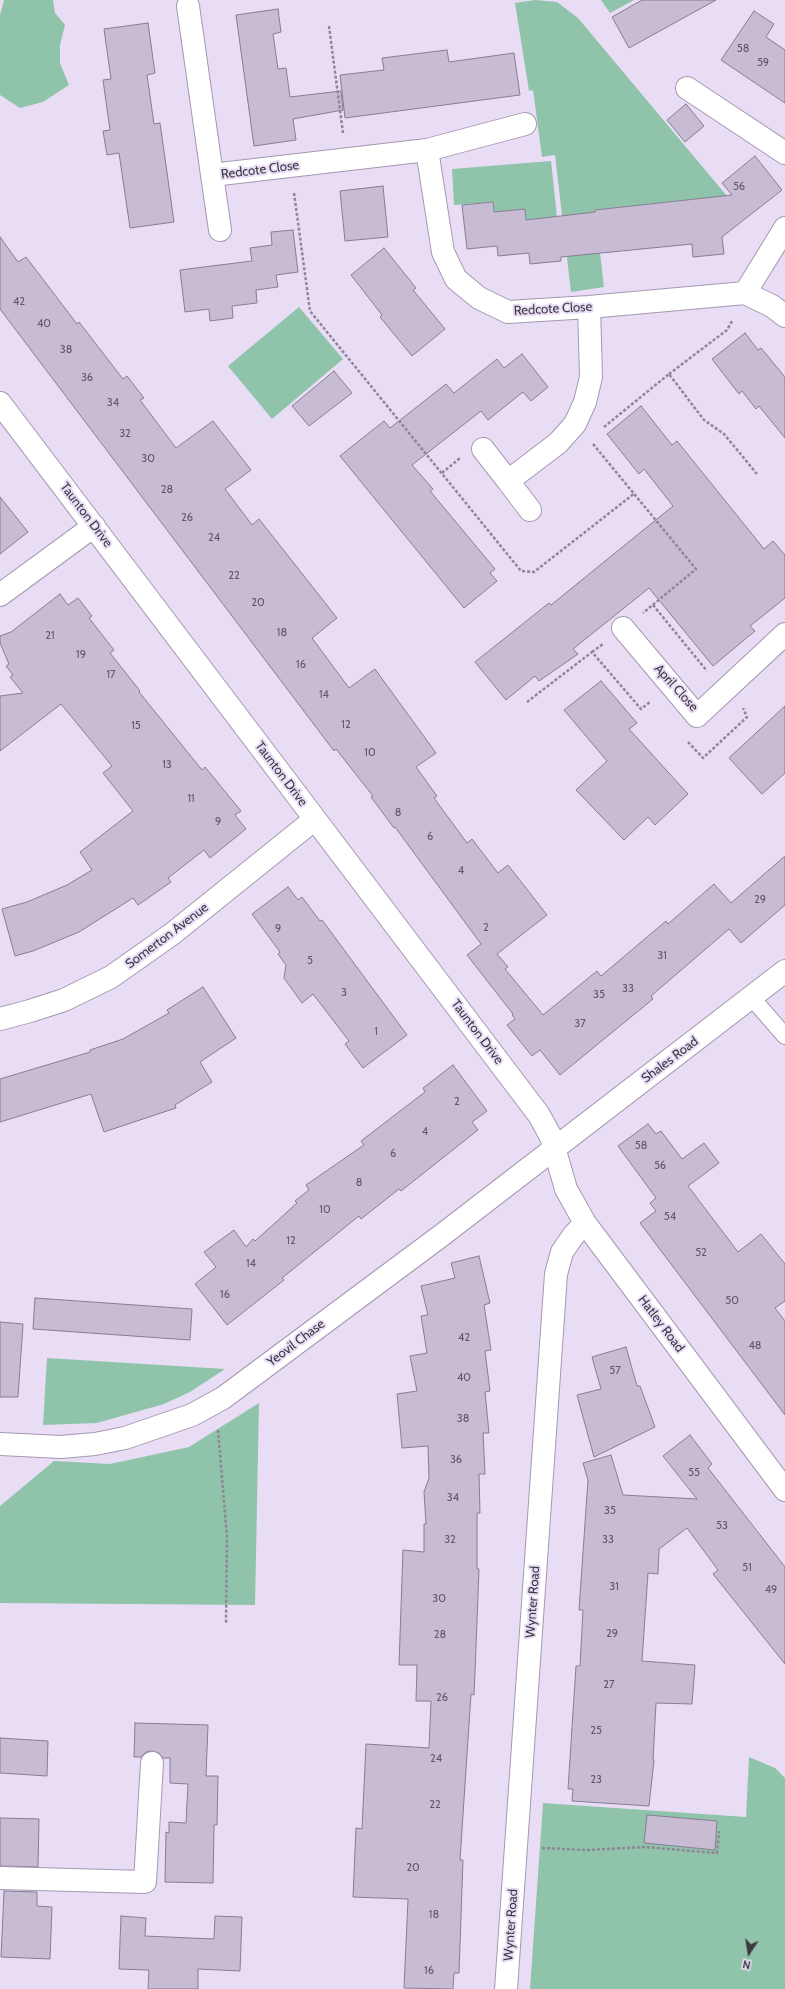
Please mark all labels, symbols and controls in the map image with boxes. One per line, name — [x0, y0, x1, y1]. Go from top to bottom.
house number: 58 — [737, 42, 749, 56]
house number: 59 — [757, 56, 769, 70]
street label: Redcote Close — [220, 157, 300, 183]
house number: 56 — [733, 180, 745, 194]
house number: 42 — [13, 295, 25, 309]
street label: Redcote Close — [513, 299, 593, 319]
house number: 40 — [37, 317, 51, 331]
house number: 38 — [60, 343, 72, 357]
house number: 36 — [81, 371, 93, 385]
house number: 34 — [107, 396, 119, 410]
house number: 32 — [119, 427, 131, 441]
house number: 30 — [141, 452, 155, 466]
street label: Taunton Drive — [57, 479, 115, 551]
house number: 28 — [161, 483, 173, 497]
house number: 26 — [181, 511, 193, 525]
house number: 24 — [208, 531, 220, 545]
house number: 22 — [228, 569, 240, 583]
house number: 20 — [251, 596, 265, 610]
house number: 18 — [277, 626, 287, 640]
house number: 21 — [45, 629, 55, 643]
house number: 19 — [76, 648, 86, 662]
house number: 16 — [296, 658, 306, 672]
street label: April Close — [651, 661, 701, 715]
house number: 17 — [106, 668, 116, 682]
house number: 14 — [319, 688, 329, 702]
house number: 12 — [341, 718, 351, 732]
house number: 15 — [131, 719, 141, 733]
street label: Taunton Drive — [252, 738, 310, 810]
house number: 10 — [364, 746, 376, 760]
house number: 13 — [162, 758, 172, 772]
house number: 11 — [187, 792, 195, 806]
house number: 8 — [395, 806, 401, 820]
house number: 9 — [215, 815, 221, 829]
house number: 6 — [427, 830, 433, 844]
house number: 4 — [458, 864, 464, 878]
house number: 29 — [754, 893, 766, 907]
street label: Somerton Avenue — [122, 900, 212, 972]
house number: 2 — [483, 921, 489, 935]
house number: 9 — [275, 922, 281, 936]
house number: 31 — [657, 949, 667, 963]
house number: 5 — [307, 954, 313, 968]
house number: 33 — [622, 982, 634, 996]
house number: 3 — [341, 986, 347, 1000]
house number: 35 — [593, 988, 605, 1002]
street label: Taunton Drive — [448, 996, 506, 1068]
house number: 37 — [574, 1017, 586, 1031]
house number: 1 — [374, 1025, 378, 1039]
street label: Shales Road — [639, 1034, 701, 1086]
house number: 2 — [454, 1095, 460, 1109]
house number: 4 — [422, 1125, 428, 1139]
house number: 58 — [635, 1139, 647, 1153]
house number: 6 — [390, 1147, 396, 1161]
house number: 56 — [654, 1159, 666, 1173]
house number: 8 — [356, 1176, 362, 1190]
house number: 10 — [319, 1203, 331, 1217]
house number: 54 — [664, 1210, 676, 1224]
house number: 12 — [286, 1234, 296, 1248]
house number: 52 — [695, 1246, 707, 1260]
house number: 14 — [246, 1257, 256, 1271]
house number: 16 — [220, 1288, 230, 1302]
street label: Hatley Road — [635, 1293, 687, 1355]
house number: 50 — [725, 1294, 739, 1308]
street label: Yeovil Chase — [264, 1316, 328, 1370]
house number: 42 — [458, 1331, 470, 1345]
house number: 48 — [748, 1339, 762, 1353]
house number: 57 — [609, 1364, 621, 1378]
house number: 40 — [457, 1371, 471, 1385]
house number: 38 — [457, 1412, 469, 1426]
house number: 36 — [450, 1453, 462, 1467]
house number: 55 — [688, 1466, 700, 1480]
house number: 34 — [447, 1491, 459, 1505]
house number: 35 — [604, 1504, 616, 1518]
house number: 53 — [716, 1519, 728, 1533]
house number: 32 — [444, 1533, 456, 1547]
house number: 33 — [602, 1533, 614, 1547]
house number: 51 — [742, 1561, 752, 1575]
street label: Wynter Road — [523, 1565, 543, 1639]
house number: 31 — [609, 1580, 619, 1594]
house number: 49 — [765, 1583, 777, 1597]
house number: 30 — [432, 1592, 446, 1606]
house number: 29 — [606, 1627, 618, 1641]
house number: 28 — [434, 1628, 446, 1642]
house number: 27 — [603, 1678, 615, 1692]
house number: 26 — [436, 1691, 448, 1705]
house number: 25 — [590, 1724, 602, 1738]
house number: 24 — [430, 1752, 442, 1766]
house number: 23 — [590, 1773, 602, 1787]
house number: 22 — [429, 1798, 441, 1812]
house number: 20 — [406, 1861, 420, 1875]
street label: Wynter Road — [501, 1888, 521, 1962]
house number: 18 — [429, 1908, 439, 1922]
north arrow — [729, 1933, 769, 1973]
text: N — [741, 1957, 752, 1972]
house number: 16 — [424, 1964, 434, 1978]

